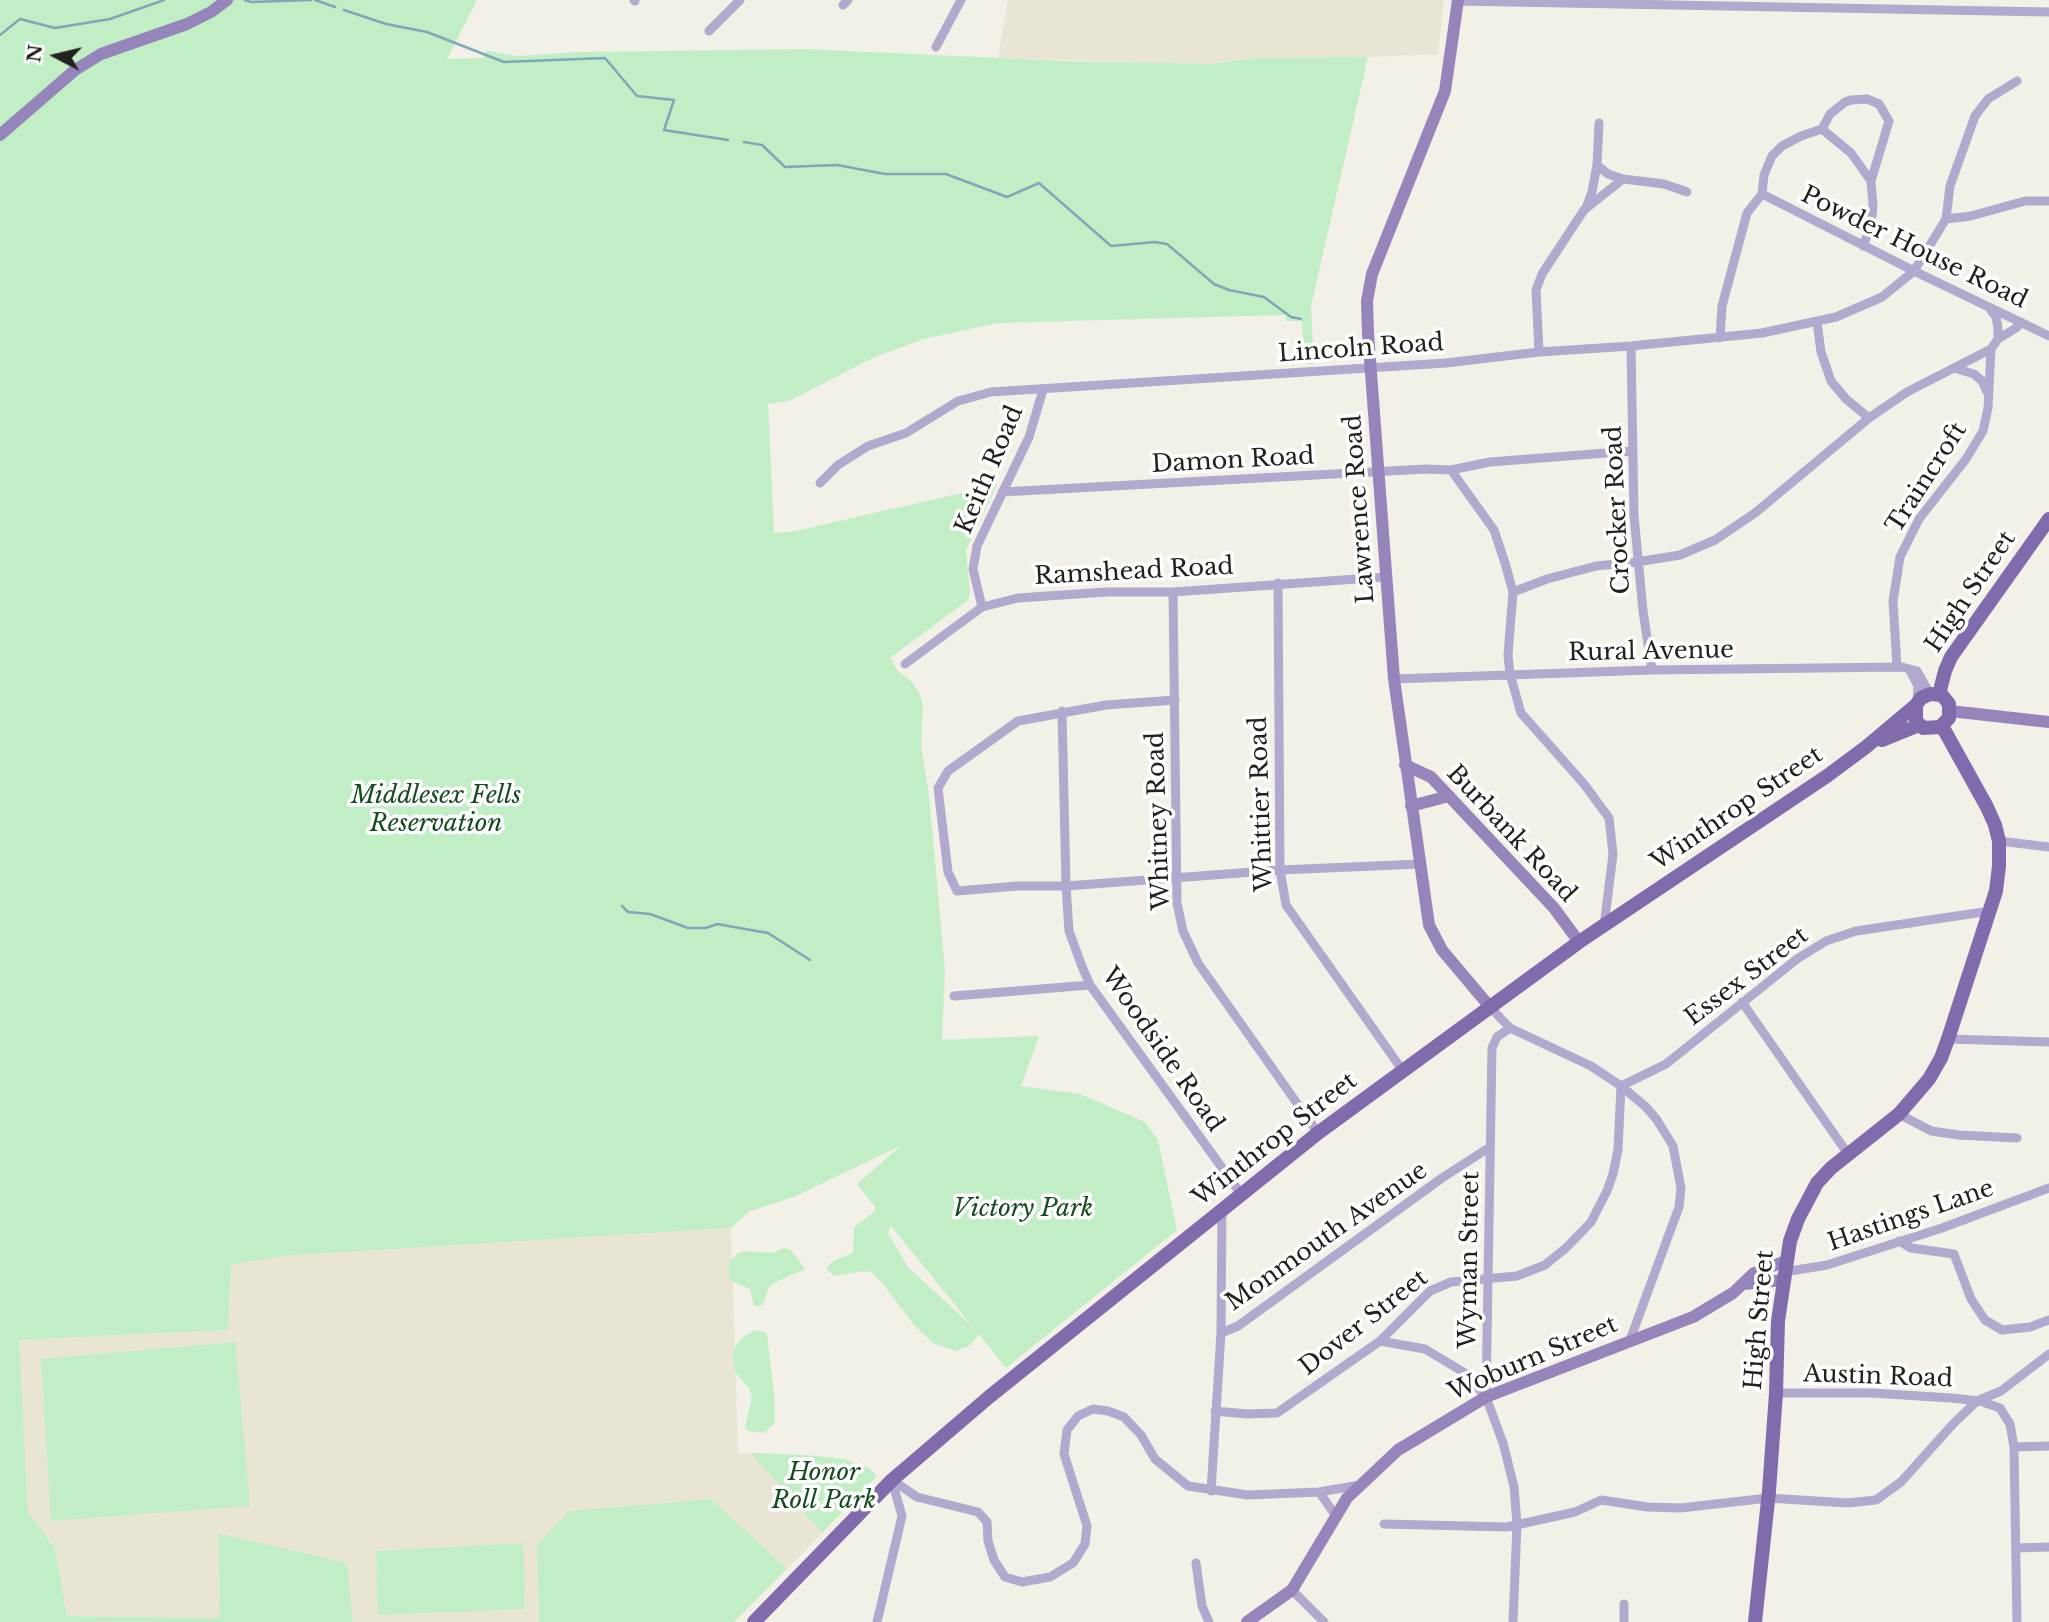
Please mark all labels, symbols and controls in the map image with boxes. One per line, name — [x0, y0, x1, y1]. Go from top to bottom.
north arrow — [21, 21, 91, 91]
text: N — [22, 43, 47, 64]
street label: Powder House Road — [1796, 181, 2032, 315]
street label: Lincoln Road — [1277, 329, 1445, 369]
street label: Keith Road — [950, 402, 1030, 538]
street label: Lawrence Road — [1339, 413, 1381, 605]
street label: Traincroft — [1881, 417, 1973, 539]
street label: Crocker Road — [1599, 425, 1637, 595]
street label: Damon Road — [1151, 442, 1315, 480]
street label: High Street — [1920, 526, 2022, 658]
street label: Ramshead Road — [1034, 552, 1234, 592]
street label: Rural Avenue — [1568, 636, 1734, 668]
street label: Whittier Road — [1245, 716, 1279, 892]
street label: Whitney Road — [1141, 731, 1177, 911]
street label: Winthrop Street — [1646, 741, 1828, 877]
street label: Burbank Road — [1440, 759, 1582, 909]
park label: Middlesex Fells Reservation — [351, 782, 521, 838]
street label: Essex Street — [1680, 921, 1814, 1033]
street label: Woodside Road — [1095, 962, 1229, 1138]
street label: Winthrop Street — [1187, 1067, 1363, 1213]
street label: Monmouth Avenue — [1221, 1157, 1433, 1317]
street label: Wyman Street — [1454, 1171, 1486, 1349]
street label: Hastings Lane — [1824, 1174, 1998, 1258]
park label: Victory Park — [953, 1195, 1093, 1223]
street label: High Street — [1740, 1249, 1780, 1391]
street label: Dover Street — [1294, 1264, 1434, 1382]
street label: Woburn Street — [1444, 1310, 1622, 1408]
street label: Austin Road — [1803, 1360, 1953, 1394]
park label: Honor Roll Park — [772, 1459, 876, 1515]

